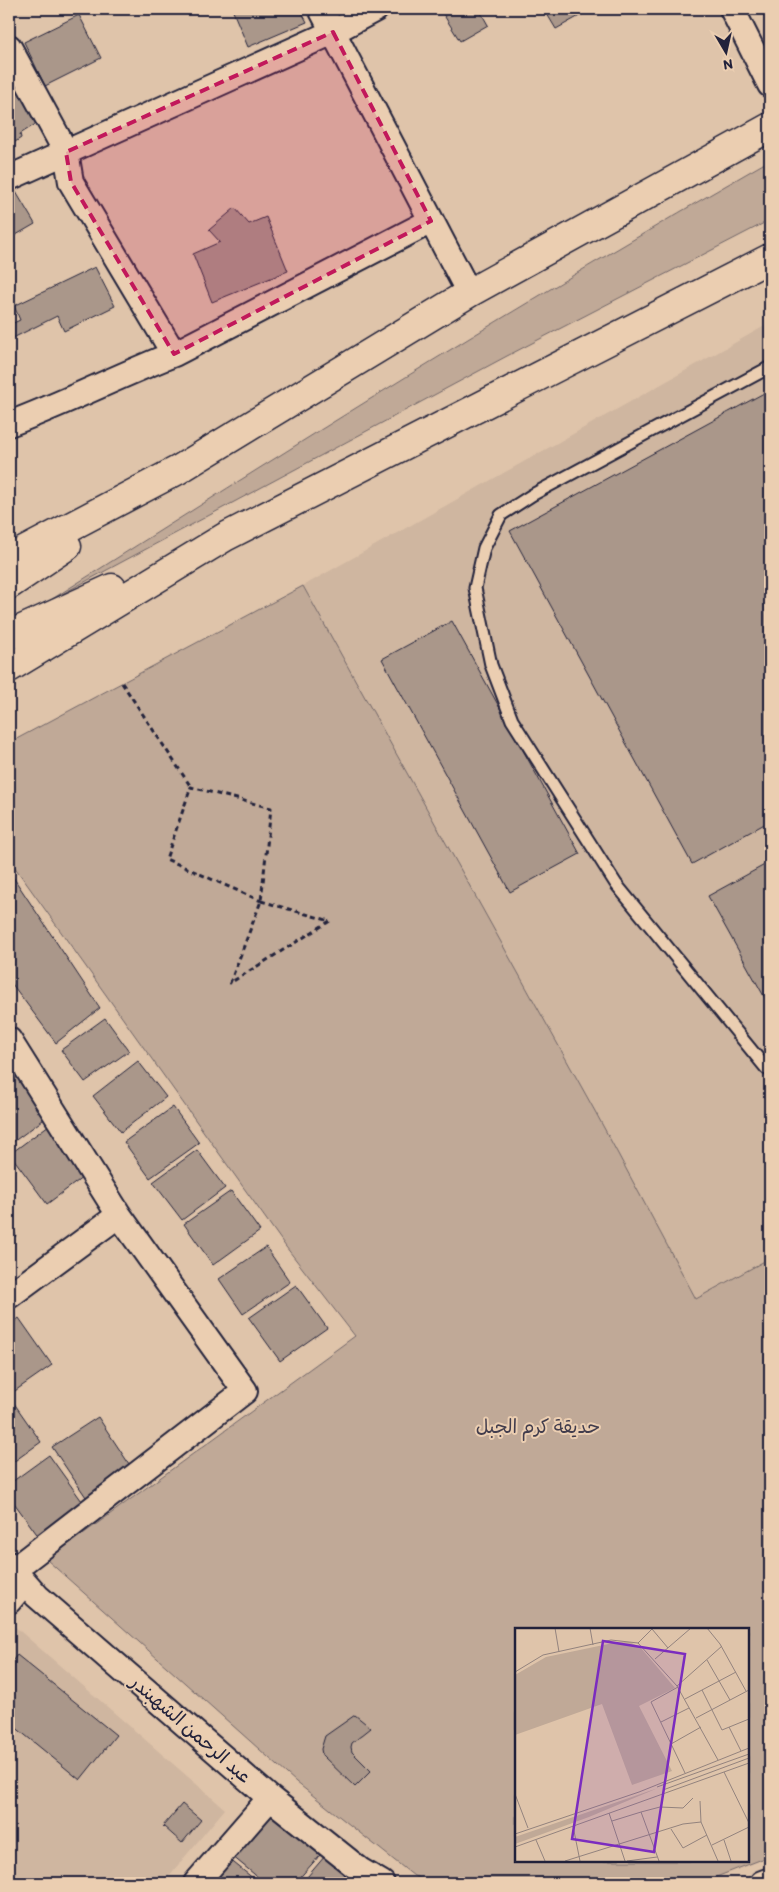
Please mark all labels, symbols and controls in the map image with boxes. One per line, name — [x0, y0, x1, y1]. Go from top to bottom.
north arrow — [702, 28, 752, 78]
text: N — [722, 55, 734, 73]
park label: حديقة كرم الجبل — [476, 1415, 600, 1441]
inset map — [515, 1628, 749, 1862]
street label: عبد الرحمن الشهبندر — [124, 1669, 256, 1788]

